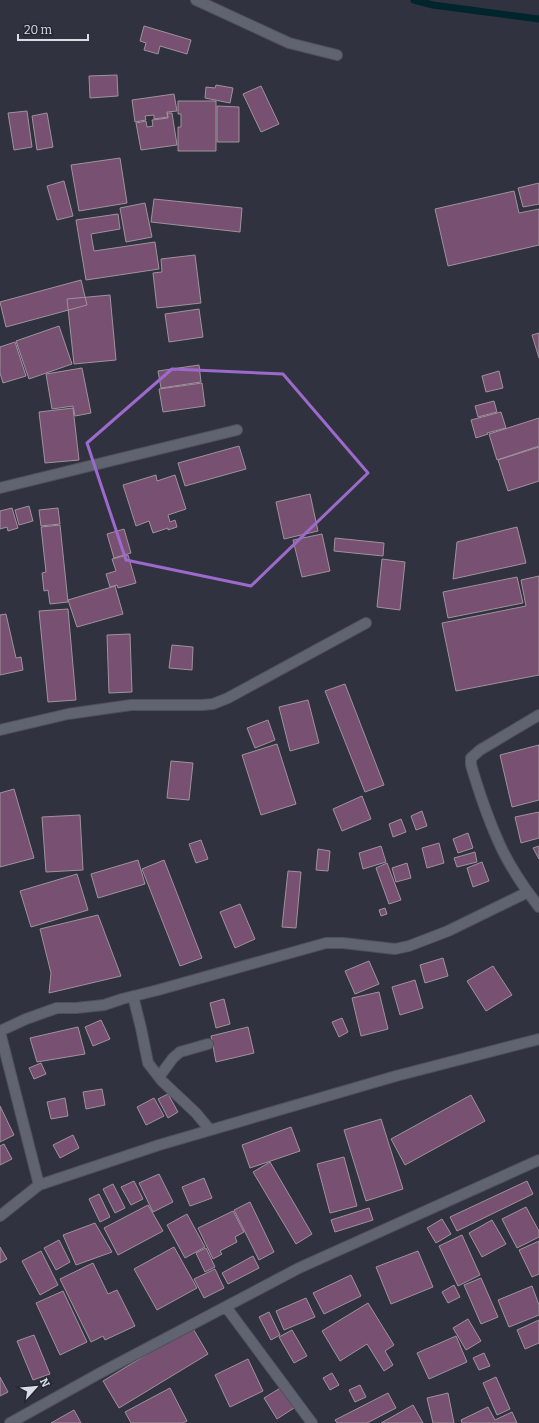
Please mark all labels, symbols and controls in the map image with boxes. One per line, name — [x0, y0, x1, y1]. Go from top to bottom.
scale bar — [18, 16, 88, 42]
text: 20 m — [24, 23, 53, 37]
north arrow — [16, 1367, 56, 1407]
text: N — [37, 1376, 52, 1390]

